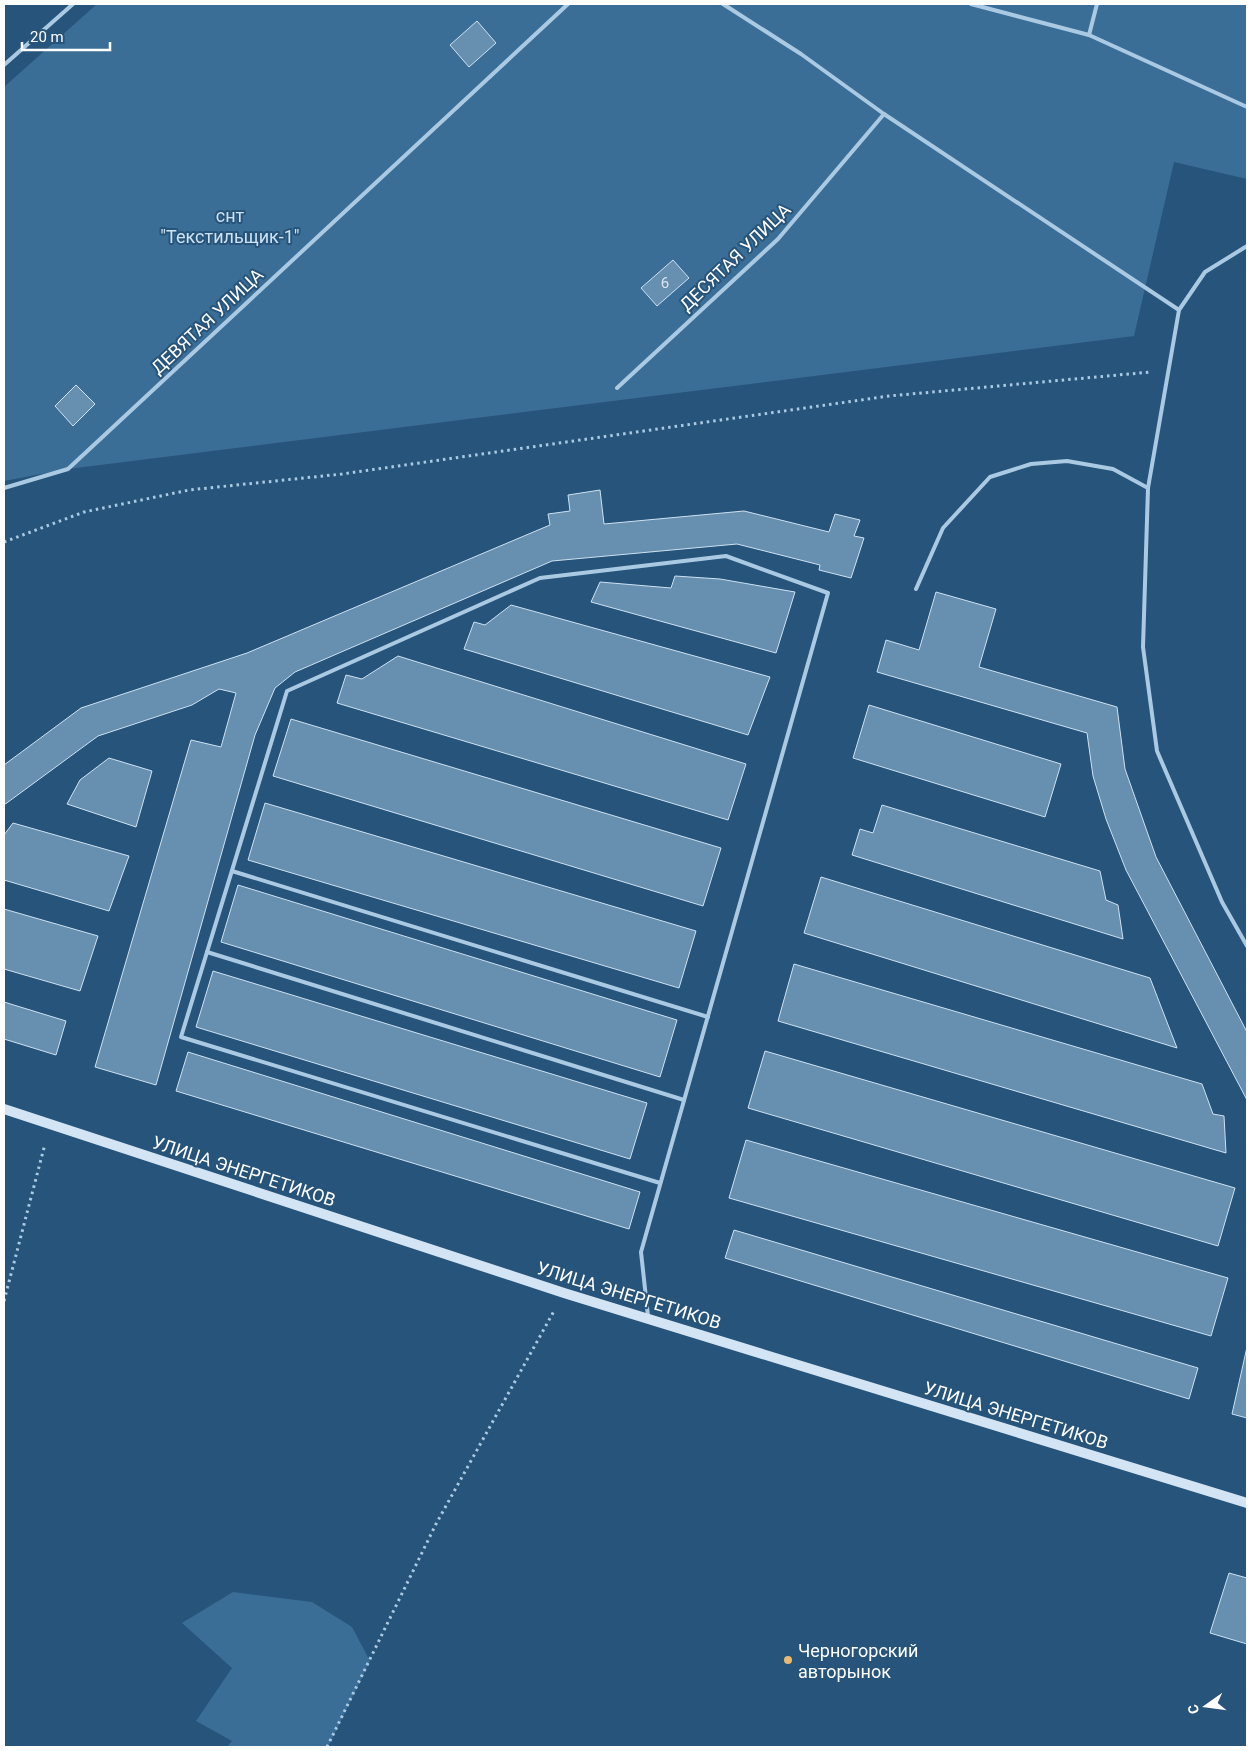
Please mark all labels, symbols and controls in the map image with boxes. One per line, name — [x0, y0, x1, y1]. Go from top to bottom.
scale bar — [22, 20, 110, 52]
text: 20 m — [30, 28, 64, 46]
street label: ДЕСЯТАЯ УЛИЦА — [675, 199, 795, 315]
park label: снт "Текстильщик-1" — [160, 205, 300, 247]
street label: ДЕВЯТАЯ УЛИЦА — [147, 264, 268, 378]
house number: 6 — [661, 274, 669, 292]
street label: УЛИЦА ЭНЕРГЕТИКОВ — [150, 1131, 338, 1211]
street label: УЛИЦА ЭНЕРГЕТИКОВ — [534, 1257, 724, 1333]
street label: УЛИЦА ЭНЕРГЕТИКОВ — [921, 1377, 1111, 1453]
place label: Черногорский авторынок — [798, 1640, 918, 1682]
marker: Черногорский авторынок — [782, 1654, 794, 1666]
north arrow — [1181, 1681, 1231, 1731]
text: С — [1185, 1703, 1202, 1716]

